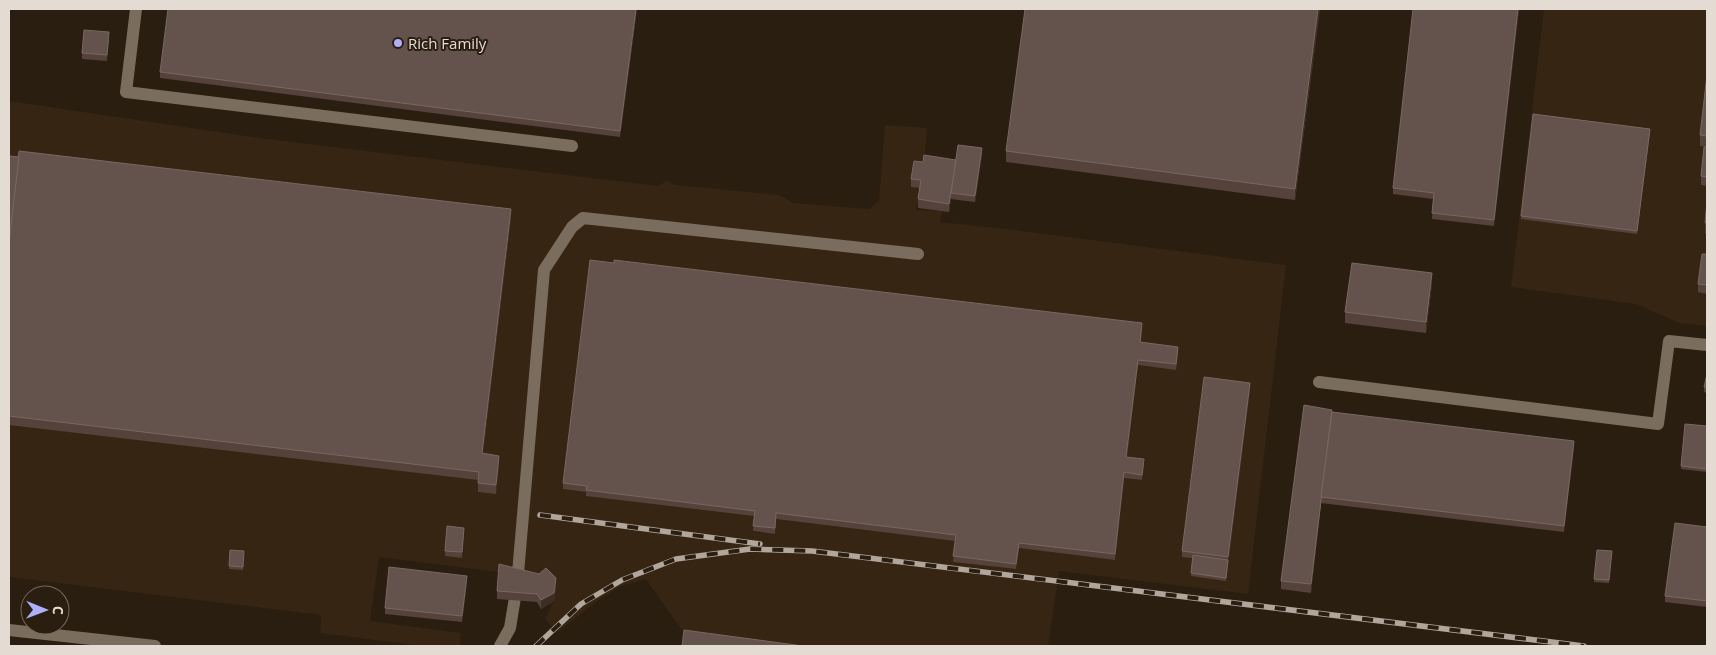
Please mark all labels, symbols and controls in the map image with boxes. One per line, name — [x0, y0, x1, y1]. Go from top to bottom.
place label: Rich Family — [408, 33, 487, 53]
marker: Rich Family — [392, 37, 404, 49]
north arrow — [20, 585, 70, 635]
text: С — [49, 606, 68, 615]

